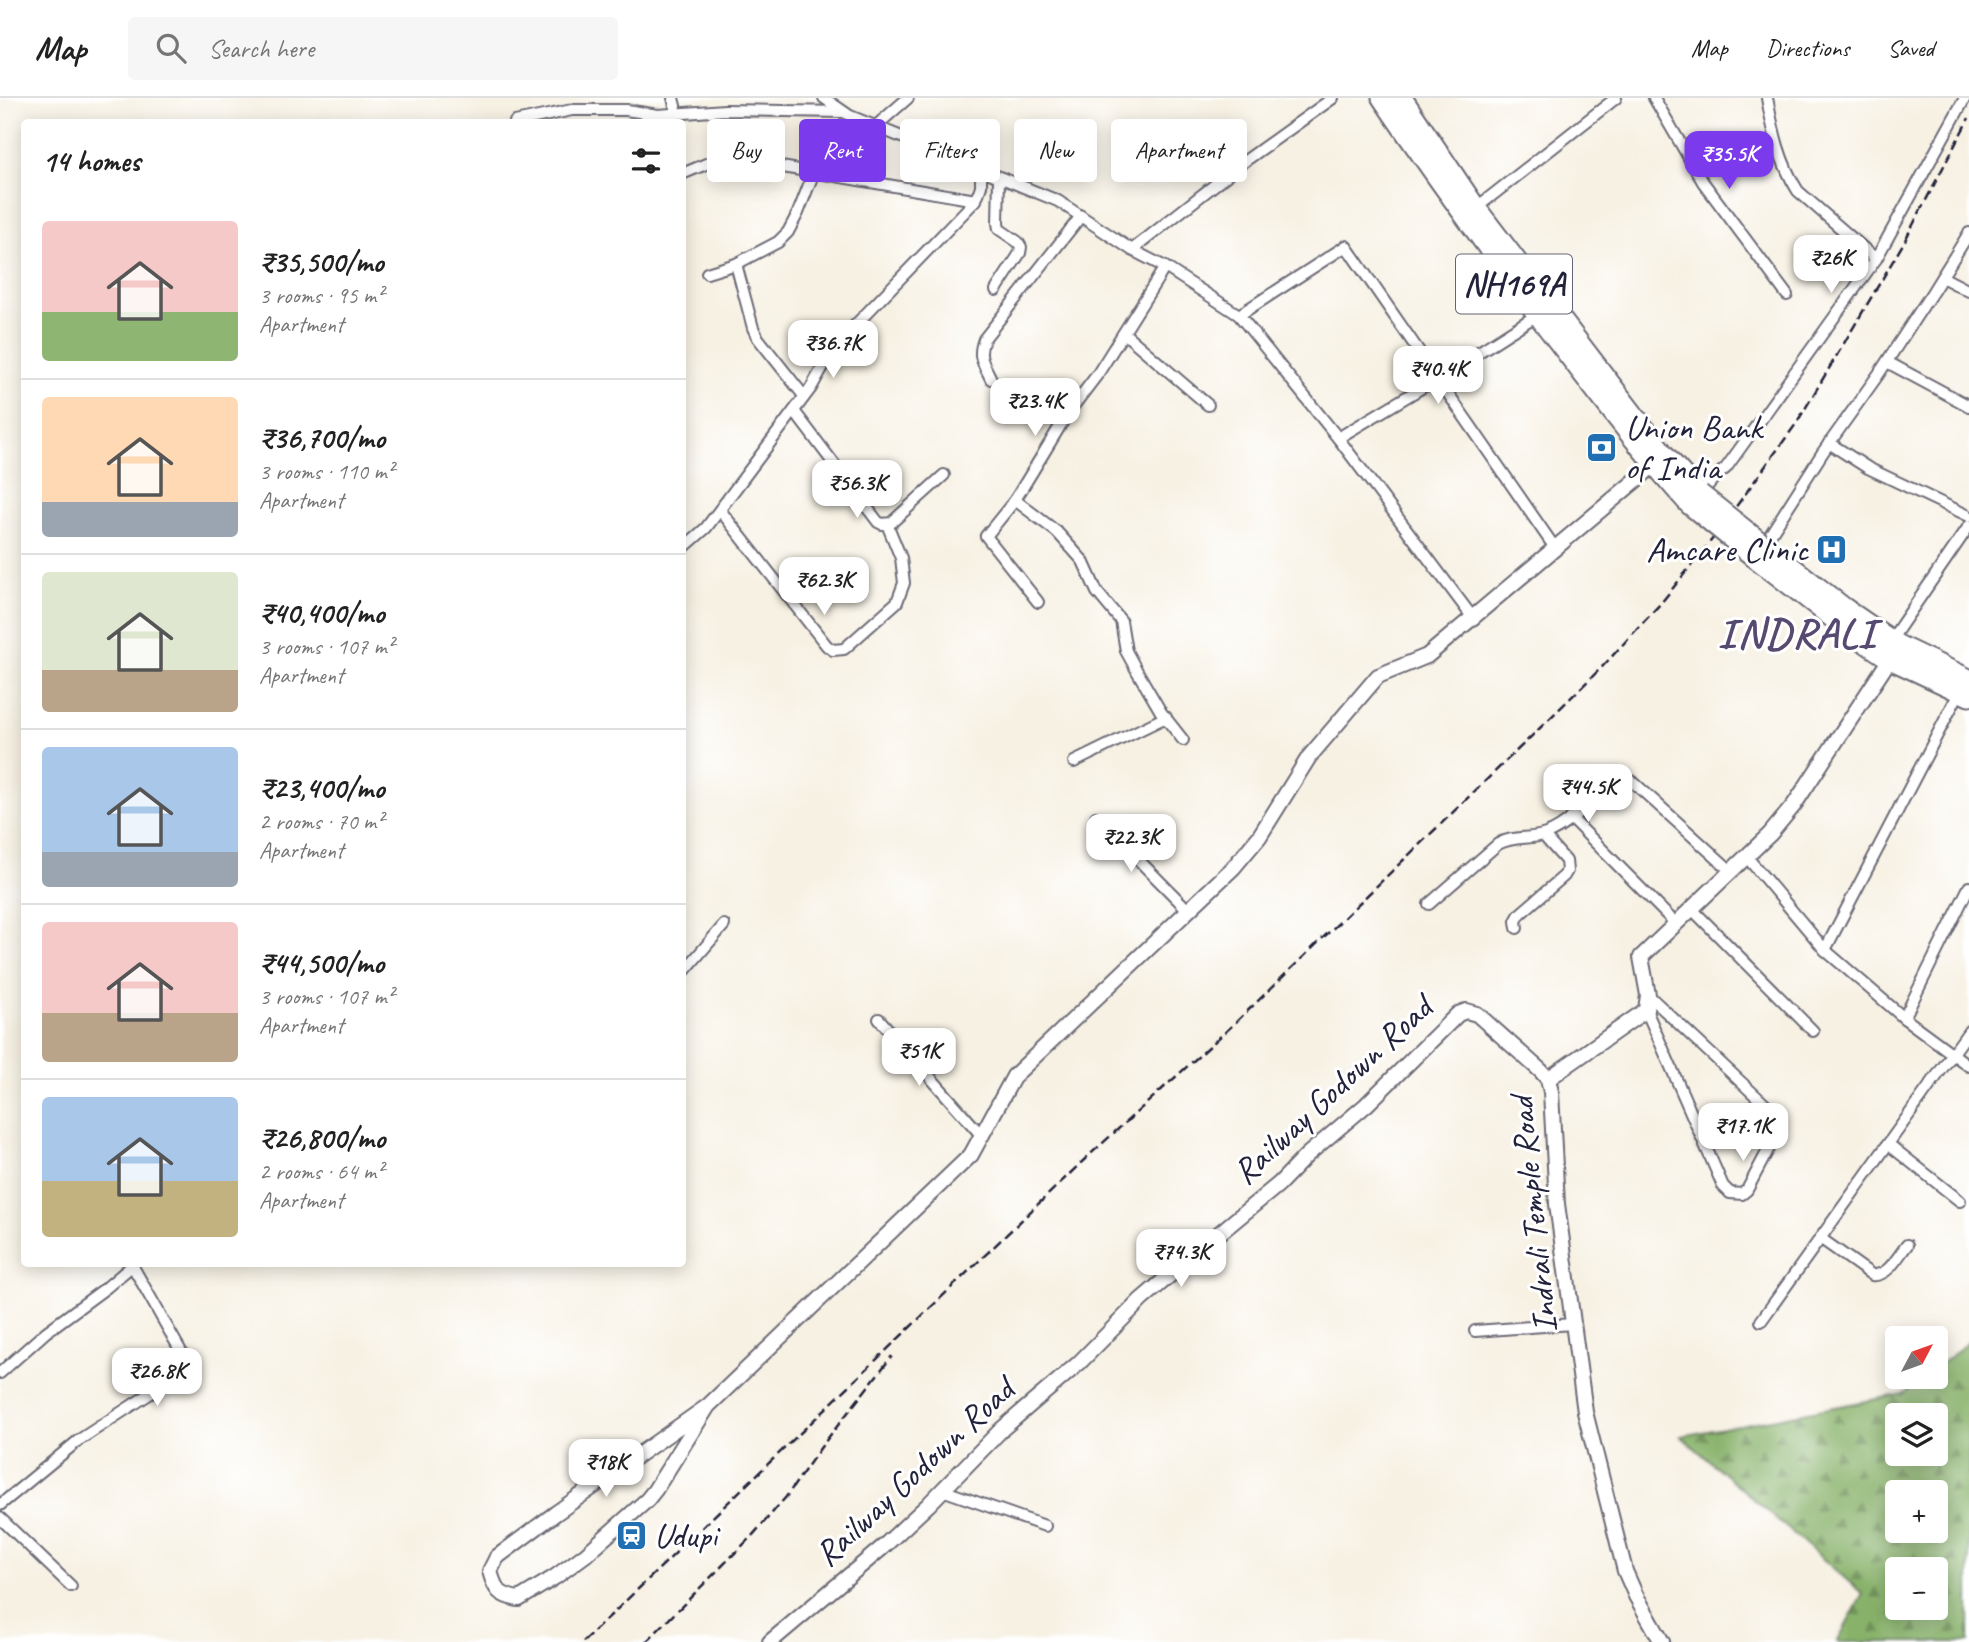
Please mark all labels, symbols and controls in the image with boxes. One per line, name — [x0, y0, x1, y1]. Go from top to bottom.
search box — [128, 17, 618, 80]
text: Map — [35, 27, 86, 69]
icon: search — [152, 29, 190, 67]
text: Search here — [208, 32, 314, 65]
text: Map — [1691, 33, 1728, 63]
text: Directions — [1766, 33, 1849, 63]
text: Saved — [1887, 33, 1934, 63]
chip: Buy — [707, 119, 785, 182]
chip: Rent — [799, 119, 886, 182]
chip: Filters — [900, 119, 1000, 182]
chip: New — [1014, 119, 1097, 182]
chip: Apartment — [1111, 119, 1247, 182]
pin: ₹35.5K — [1672, 132, 1786, 191]
text: ₹35.5K — [1701, 139, 1757, 168]
text: 14 homes — [42, 142, 140, 180]
icon: filters — [627, 142, 665, 180]
pin: ₹26K — [1790, 236, 1872, 295]
text: ₹35,500/mo — [259, 243, 383, 281]
text: ₹26K — [1809, 243, 1853, 272]
icon: home — [98, 249, 182, 333]
road number: NH169A — [1456, 254, 1572, 314]
text: 3 rooms · 95 m² — [259, 281, 383, 310]
text: Apartment — [259, 310, 344, 339]
pin: ₹36.7K — [776, 320, 890, 380]
text: ₹36.7K — [804, 328, 862, 357]
pin: ₹40.4K — [1381, 346, 1495, 406]
text: ₹40.4K — [1409, 354, 1467, 383]
pin: ₹23.4K — [978, 378, 1092, 438]
text: ₹23.4K — [1006, 386, 1064, 415]
place label: Union Bank of India — [1625, 405, 1765, 490]
text: ₹36,700/mo — [259, 419, 385, 457]
icon: home — [98, 425, 182, 509]
bank icon: Union Bank of India — [1585, 430, 1619, 464]
text: 3 rooms · 110 m² — [259, 457, 394, 486]
pin: ₹56.3K — [800, 460, 914, 520]
text: ₹56.3K — [828, 468, 886, 497]
text: Apartment — [259, 486, 344, 515]
place label: Amcare Clinic — [1646, 527, 1809, 572]
hospital icon: Amcare Clinic — [1814, 532, 1848, 566]
pin: ₹62.3K — [767, 558, 881, 617]
text: ₹62.3K — [795, 565, 853, 594]
text: ₹40,400/mo — [259, 594, 384, 632]
icon: home — [98, 600, 182, 684]
district label: INDRALI — [1718, 607, 1883, 660]
text: 3 rooms · 107 m² — [259, 632, 394, 661]
text: Apartment — [259, 661, 344, 690]
pin: ₹44.5K — [1531, 764, 1645, 824]
text: ₹23,400/mo — [259, 769, 384, 807]
text: ₹44.5K — [1559, 772, 1617, 801]
icon: home — [98, 775, 182, 859]
text: 2 rooms · 70 m² — [259, 807, 383, 836]
pin: ₹22.3K — [1074, 814, 1188, 874]
text: ₹22.3K — [1102, 822, 1160, 851]
text: Apartment — [259, 836, 344, 865]
text: ₹44,500/mo — [259, 944, 384, 982]
icon: home — [98, 950, 182, 1034]
text: 3 rooms · 107 m² — [259, 982, 394, 1011]
street label: Railway Godown Road — [1223, 982, 1445, 1194]
text: Apartment — [259, 1011, 344, 1040]
pin: ₹51K — [878, 1028, 960, 1088]
text: ₹51K — [898, 1036, 940, 1065]
street label: Indrali Temple Road — [1498, 1090, 1568, 1335]
pin: ₹17.1K — [1686, 1104, 1800, 1163]
text: ₹17.1K — [1714, 1111, 1772, 1140]
text: ₹26,800/mo — [259, 1119, 385, 1157]
icon: home — [98, 1125, 182, 1209]
text: 2 rooms · 64 m² — [259, 1157, 383, 1186]
text: Apartment — [259, 1186, 344, 1215]
pin: ₹74.3K — [1124, 1230, 1238, 1289]
text: ₹74.3K — [1152, 1237, 1210, 1266]
north arrow — [1885, 1326, 1948, 1390]
map controls — [1885, 1326, 1948, 1620]
pin: ₹26.8K — [100, 1348, 214, 1408]
text: ₹26.8K — [128, 1356, 186, 1385]
street label: Railway Godown Road — [805, 1364, 1027, 1576]
button: layers — [1885, 1403, 1948, 1466]
pin: ₹18K — [565, 1440, 647, 1499]
text: ₹18K — [585, 1447, 627, 1476]
button: + — [1885, 1480, 1948, 1543]
place label: Udupi — [654, 1513, 721, 1558]
station icon: Udupi — [614, 1518, 648, 1552]
button: − — [1885, 1557, 1948, 1620]

